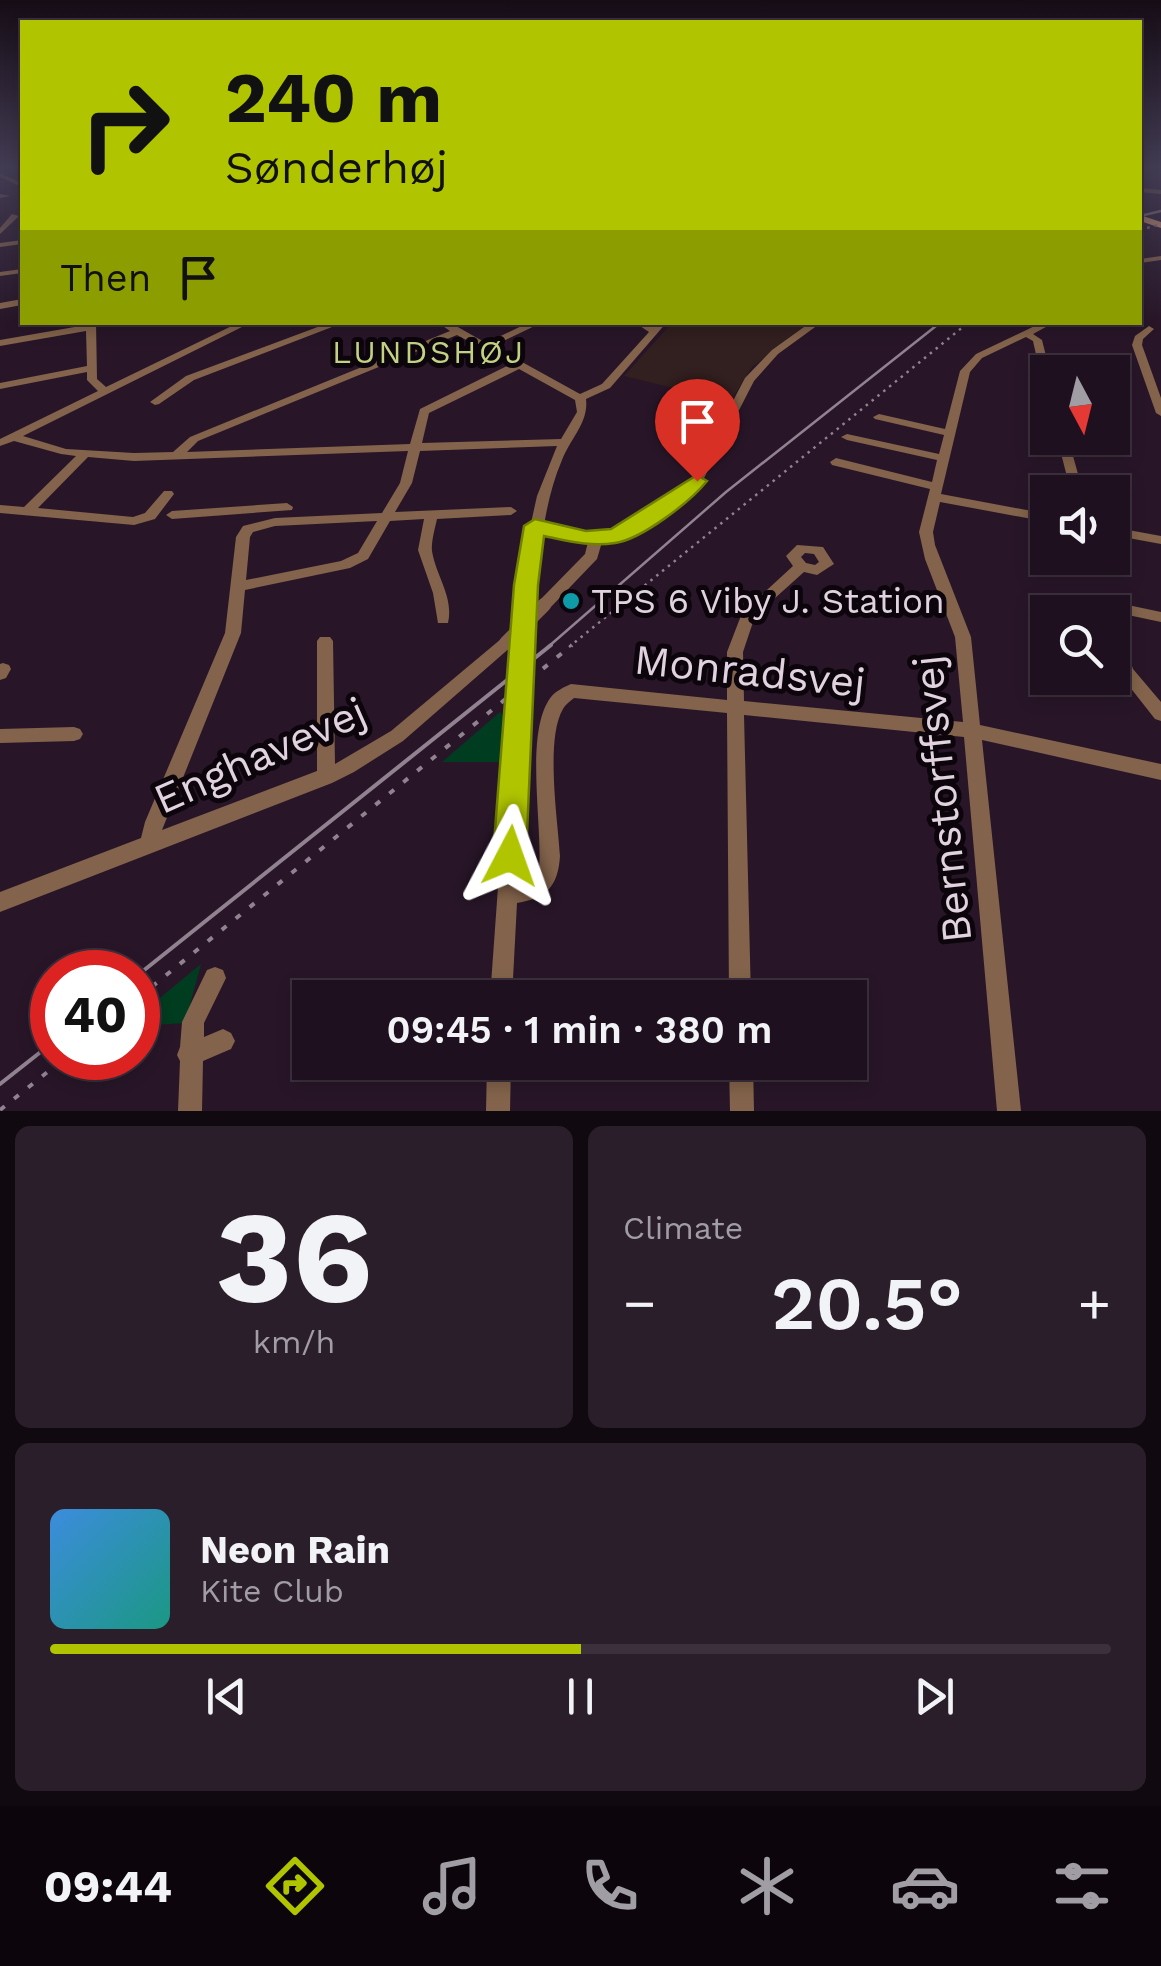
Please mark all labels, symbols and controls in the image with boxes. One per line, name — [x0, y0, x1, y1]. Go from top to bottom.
text: 240 m — [225, 57, 442, 139]
icon: right — [60, 60, 190, 190]
text: Sønderhøj — [225, 141, 448, 194]
icon: arrive — [171, 250, 226, 305]
text: Then — [60, 256, 151, 300]
district label: LUNDSHØJ — [332, 333, 526, 371]
north arrow — [1030, 355, 1130, 455]
map controls — [1030, 355, 1130, 695]
pin — [655, 379, 740, 482]
icon: arrive — [670, 394, 725, 449]
button: sound — [1030, 475, 1130, 575]
place label: TPS 6 Viby J. Station — [591, 580, 945, 622]
marker: TPS 6 Viby J. Station — [560, 590, 582, 612]
button: search — [1030, 595, 1130, 695]
street label: Monradsvej — [632, 634, 868, 708]
street label: Bernstorffsvej — [903, 653, 981, 945]
street label: Enghavevej — [146, 686, 374, 824]
position arrow — [458, 804, 562, 908]
speed limit sign: 40 — [30, 950, 160, 1080]
text: 09:45 · 1 min · 380 m — [386, 1008, 773, 1052]
text: 36 — [215, 1181, 373, 1334]
text: Climate — [623, 1209, 743, 1247]
text: 20.5° — [771, 1259, 963, 1347]
text: − — [623, 1271, 656, 1335]
text: + — [1078, 1271, 1111, 1335]
text: km/h — [253, 1323, 335, 1361]
text: Neon Rain — [200, 1528, 390, 1572]
text: Kite Club — [200, 1572, 344, 1610]
icon: previous — [199, 1669, 254, 1724]
icon: pause — [553, 1669, 608, 1724]
icon: next — [907, 1669, 962, 1724]
icon: directions — [260, 1851, 330, 1921]
icon: music — [417, 1851, 487, 1921]
icon: phone — [575, 1851, 645, 1921]
icon: climate — [732, 1851, 802, 1921]
icon: car — [890, 1851, 960, 1921]
icon: filters — [1047, 1851, 1117, 1921]
text: 09:44 — [44, 1860, 172, 1913]

